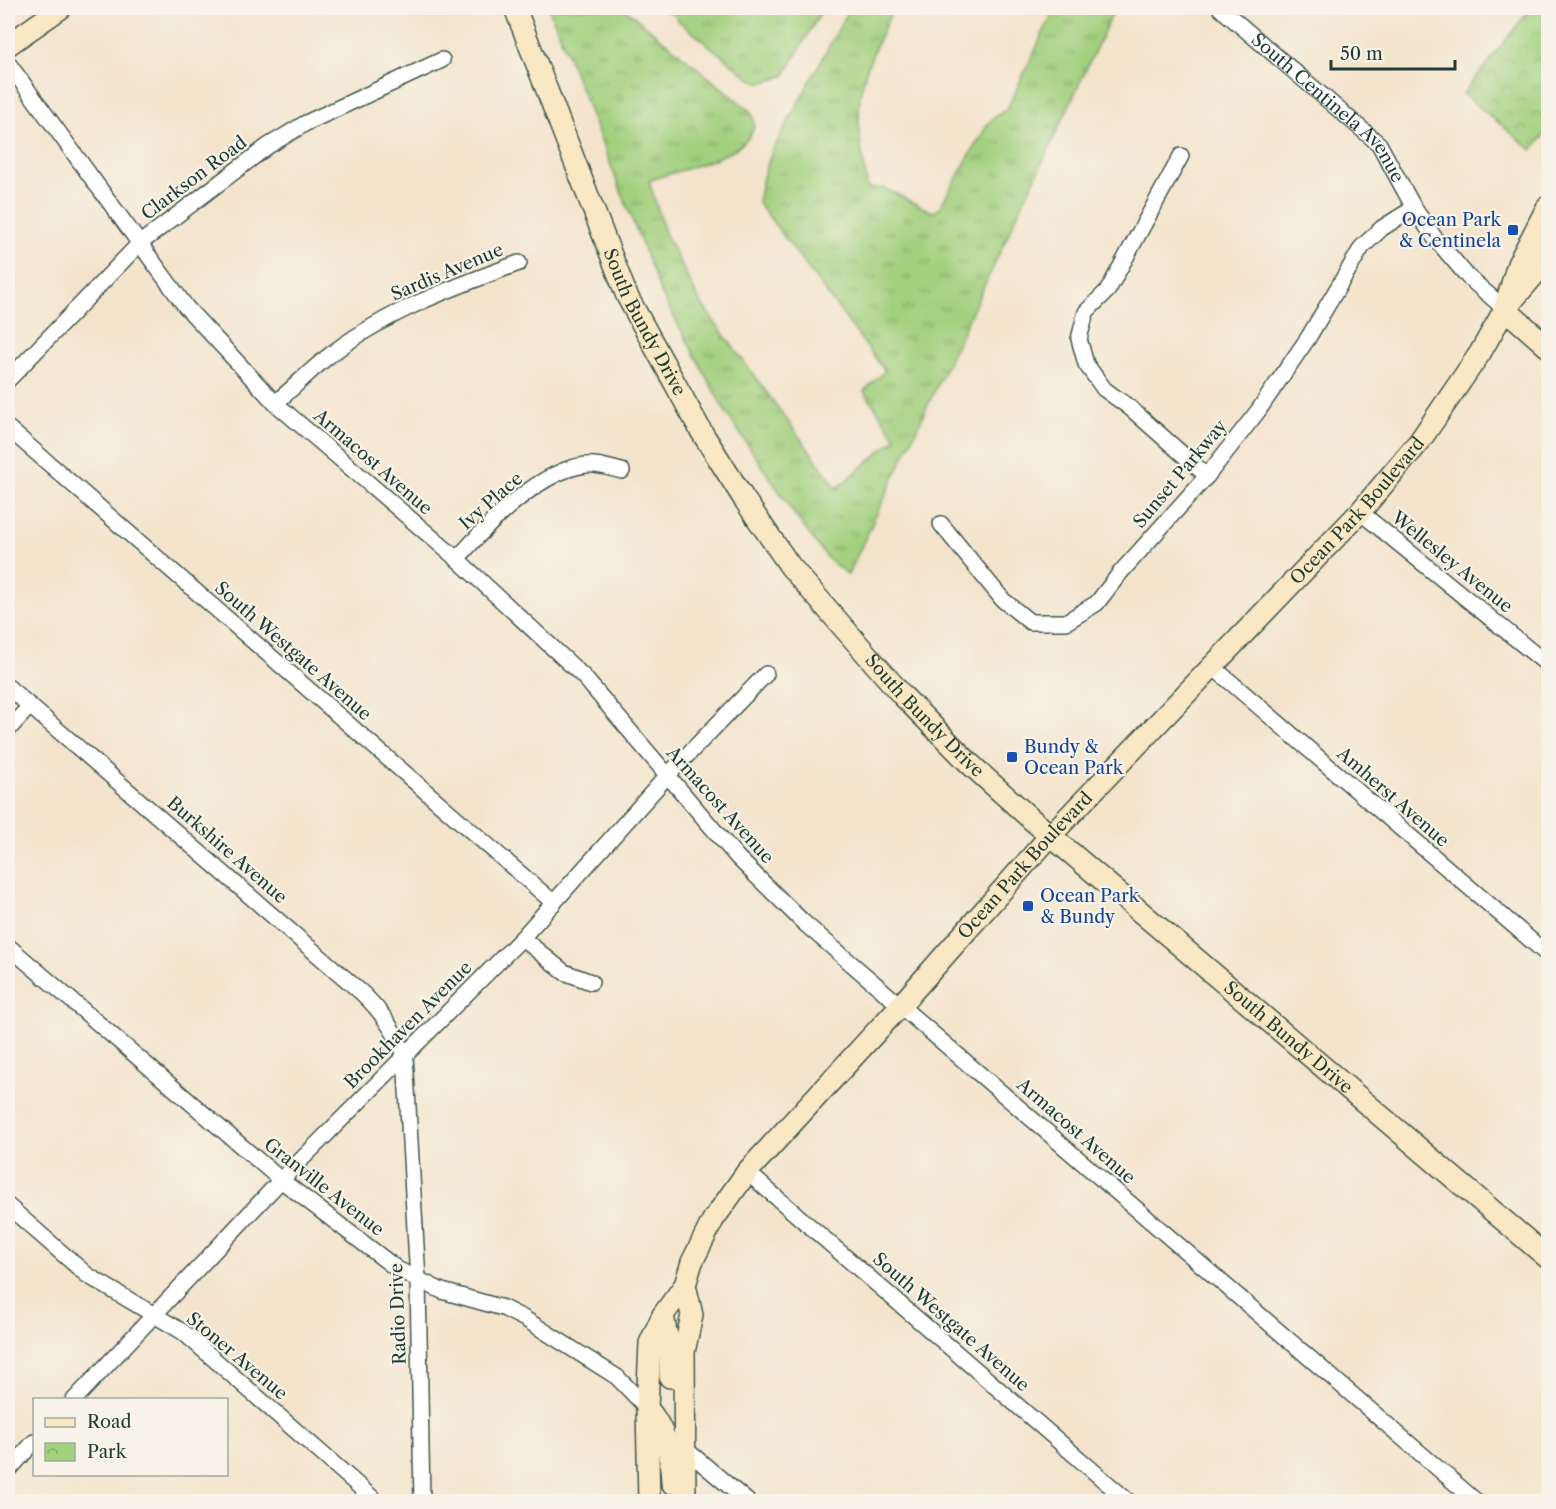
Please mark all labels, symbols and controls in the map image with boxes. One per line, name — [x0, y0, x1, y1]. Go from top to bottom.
street label: South Centinela Avenue — [1247, 29, 1409, 186]
scale bar — [1331, 33, 1456, 71]
text: 50 m — [1340, 43, 1383, 65]
street label: Clarkson Road — [137, 131, 251, 225]
place label: Ocean Park & Centinela — [1398, 209, 1503, 252]
marker: Ocean Park & Centinela — [1506, 223, 1520, 237]
street label: Sardis Avenue — [388, 238, 506, 306]
street label: South Bundy Drive — [599, 245, 691, 400]
street label: Armacost Avenue — [308, 404, 437, 519]
street label: Sunset Parkway — [1128, 415, 1232, 533]
street label: Ocean Park Boulevard — [1286, 433, 1429, 589]
street label: Ivy Place — [455, 468, 527, 534]
street label: Wellesley Avenue — [1386, 506, 1517, 618]
street label: South Westgate Avenue — [210, 577, 376, 725]
street label: South Bundy Drive — [860, 650, 988, 782]
place label: Bundy & Ocean Park — [1024, 736, 1125, 779]
street label: Armacost Avenue — [661, 741, 778, 868]
street label: Amherst Avenue — [1332, 742, 1453, 852]
marker: Bundy & Ocean Park — [1005, 750, 1019, 764]
street label: Ocean Park Boulevard — [953, 787, 1097, 944]
street label: Burkshire Avenue — [163, 792, 291, 908]
place label: Ocean Park & Bundy — [1040, 885, 1141, 928]
marker: Ocean Park & Bundy — [1021, 899, 1035, 913]
street label: Brookhaven Avenue — [340, 957, 476, 1093]
street label: South Bundy Drive — [1219, 977, 1357, 1098]
street label: Armacost Avenue — [1011, 1073, 1140, 1188]
street label: Granville Avenue — [260, 1133, 388, 1241]
street label: South Westgate Avenue — [868, 1248, 1034, 1396]
street label: Radio Drive — [385, 1263, 411, 1365]
street label: Stoner Avenue — [182, 1307, 292, 1405]
legend — [33, 1398, 228, 1476]
text: Road — [87, 1411, 132, 1433]
text: Park — [87, 1441, 128, 1463]

